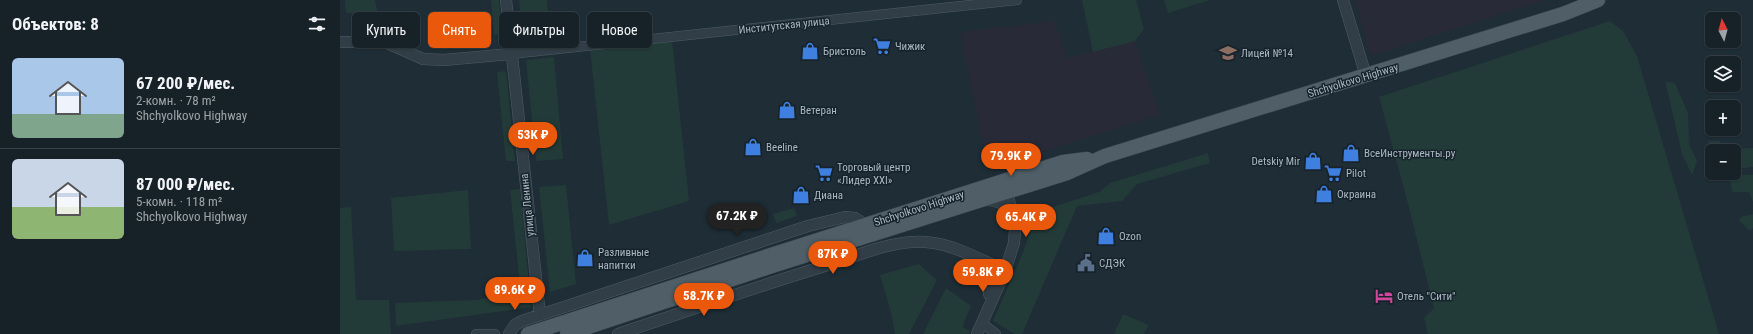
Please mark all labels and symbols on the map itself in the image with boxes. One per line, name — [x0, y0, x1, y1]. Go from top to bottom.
north arrow — [1705, 12, 1741, 48]
street label: Институтская улица — [738, 14, 830, 37]
supermarket icon: Чижик — [872, 36, 892, 56]
place label: Чижик — [895, 40, 926, 53]
shop icon: Бристоль — [800, 41, 820, 61]
school or university icon: Лицей №14 — [1218, 43, 1238, 63]
place label: Бристоль — [823, 45, 866, 58]
place label: Лицей №14 — [1241, 47, 1294, 60]
street label: Shchyolkovo Highway — [1306, 60, 1400, 100]
shop icon: Ветеран — [777, 100, 797, 120]
place label: Ветеран — [800, 104, 837, 117]
pin: 53K ₽ — [505, 122, 561, 156]
shop icon: Beeline — [743, 137, 763, 157]
place label: Beeline — [766, 141, 798, 154]
pin: 79.9K ₽ — [974, 143, 1048, 177]
shop icon: ВсеИнструменты.ру — [1341, 143, 1361, 163]
place label: ВсеИнструменты.ру — [1364, 147, 1456, 160]
shop icon: Detskiy Mir — [1303, 151, 1323, 171]
place label: Detskiy Mir — [1252, 155, 1301, 168]
place label: Торговый центр «Лидер XXI» — [837, 161, 910, 187]
supermarket icon: Торговый центр «Лидер XXI» — [814, 163, 834, 183]
supermarket icon: Pilot — [1323, 163, 1343, 183]
place label: Pilot — [1346, 167, 1366, 180]
street label: улица Ленина — [518, 173, 537, 237]
shop icon: Окраина — [1314, 184, 1334, 204]
shop icon: Диана — [791, 185, 811, 205]
street label: Shchyolkovo Highway — [872, 188, 966, 229]
place label: Окраина — [1337, 188, 1376, 201]
place label: Диана — [814, 189, 843, 202]
pin: 67.2K ₽ — [700, 203, 774, 237]
pin: 65.4K ₽ — [989, 204, 1063, 238]
shop icon: Ozon — [1096, 226, 1116, 246]
place label: Ozon — [1119, 230, 1141, 243]
pin: 87K ₽ — [805, 241, 861, 275]
place label: Разливные напитки — [598, 246, 649, 272]
shop icon: Разливные напитки — [575, 248, 595, 268]
public building icon: СДЭК — [1076, 253, 1096, 273]
place label: СДЭК — [1099, 257, 1126, 270]
pin: 59.8K ₽ — [946, 259, 1020, 293]
pin: 89.6K ₽ — [478, 277, 552, 311]
pin: 58.7K ₽ — [667, 283, 741, 317]
hotel icon: Отель "Сити" — [1374, 286, 1394, 306]
place label: Отель "Сити" — [1397, 290, 1456, 303]

